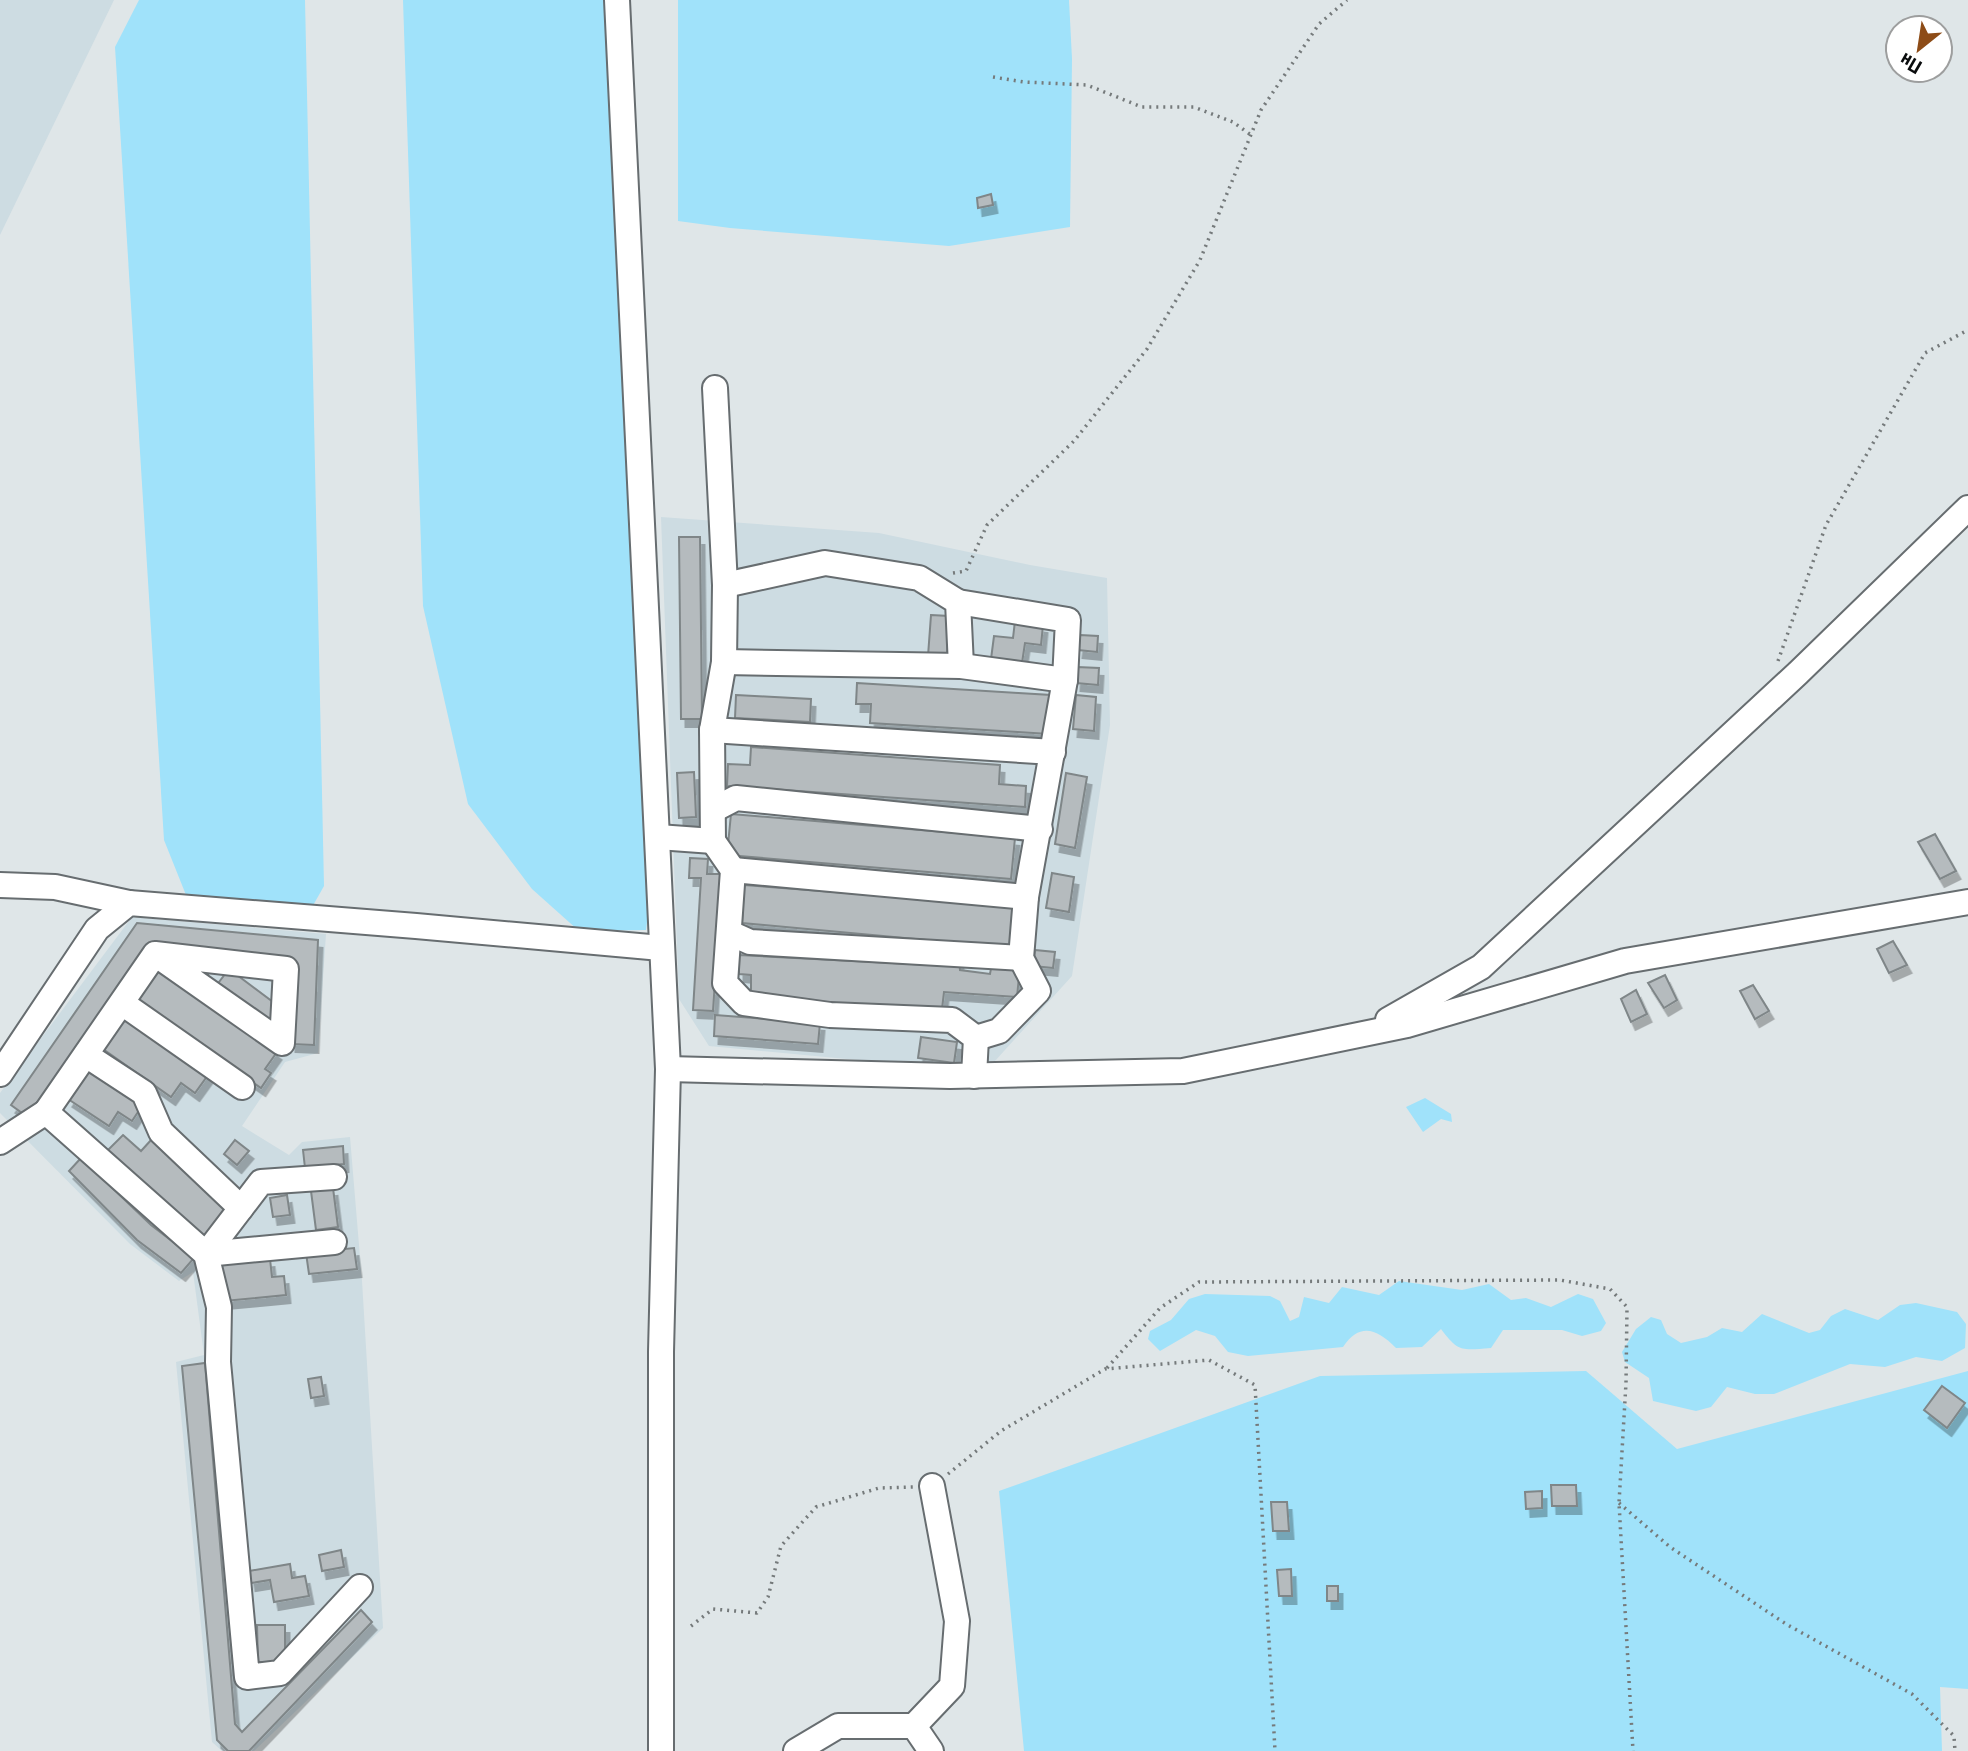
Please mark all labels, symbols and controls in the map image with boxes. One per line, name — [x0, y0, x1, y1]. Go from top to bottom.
north arrow — [1884, 14, 1954, 84]
text: Пн — [1896, 48, 1926, 79]

